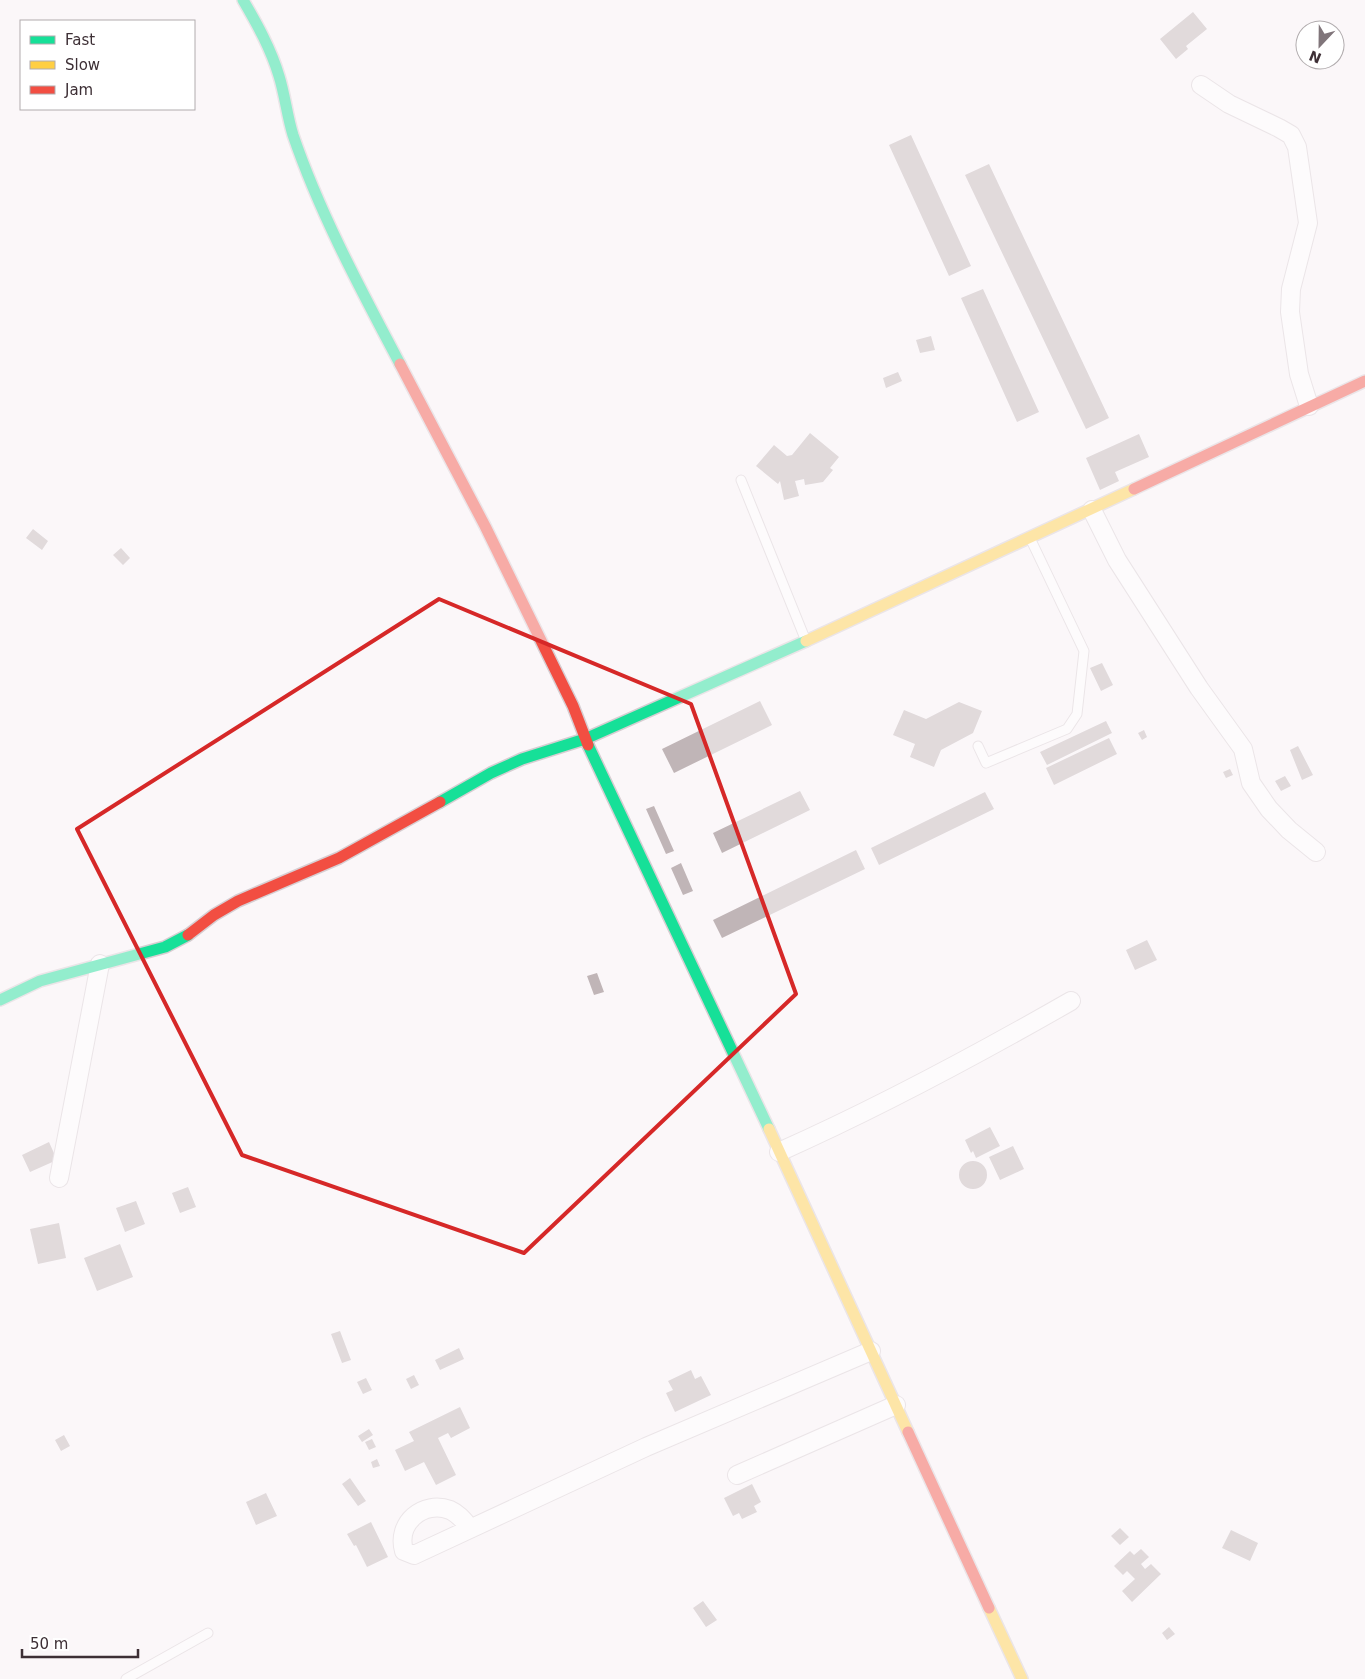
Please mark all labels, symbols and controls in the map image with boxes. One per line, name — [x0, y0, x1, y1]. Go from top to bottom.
legend — [20, 20, 195, 110]
north arrow — [1295, 20, 1345, 70]
text: Fast — [65, 31, 95, 49]
text: N — [1307, 47, 1324, 67]
text: Slow — [65, 56, 100, 74]
text: Jam — [64, 81, 93, 99]
scale bar — [22, 1626, 139, 1658]
text: 50 m — [30, 1635, 68, 1653]

